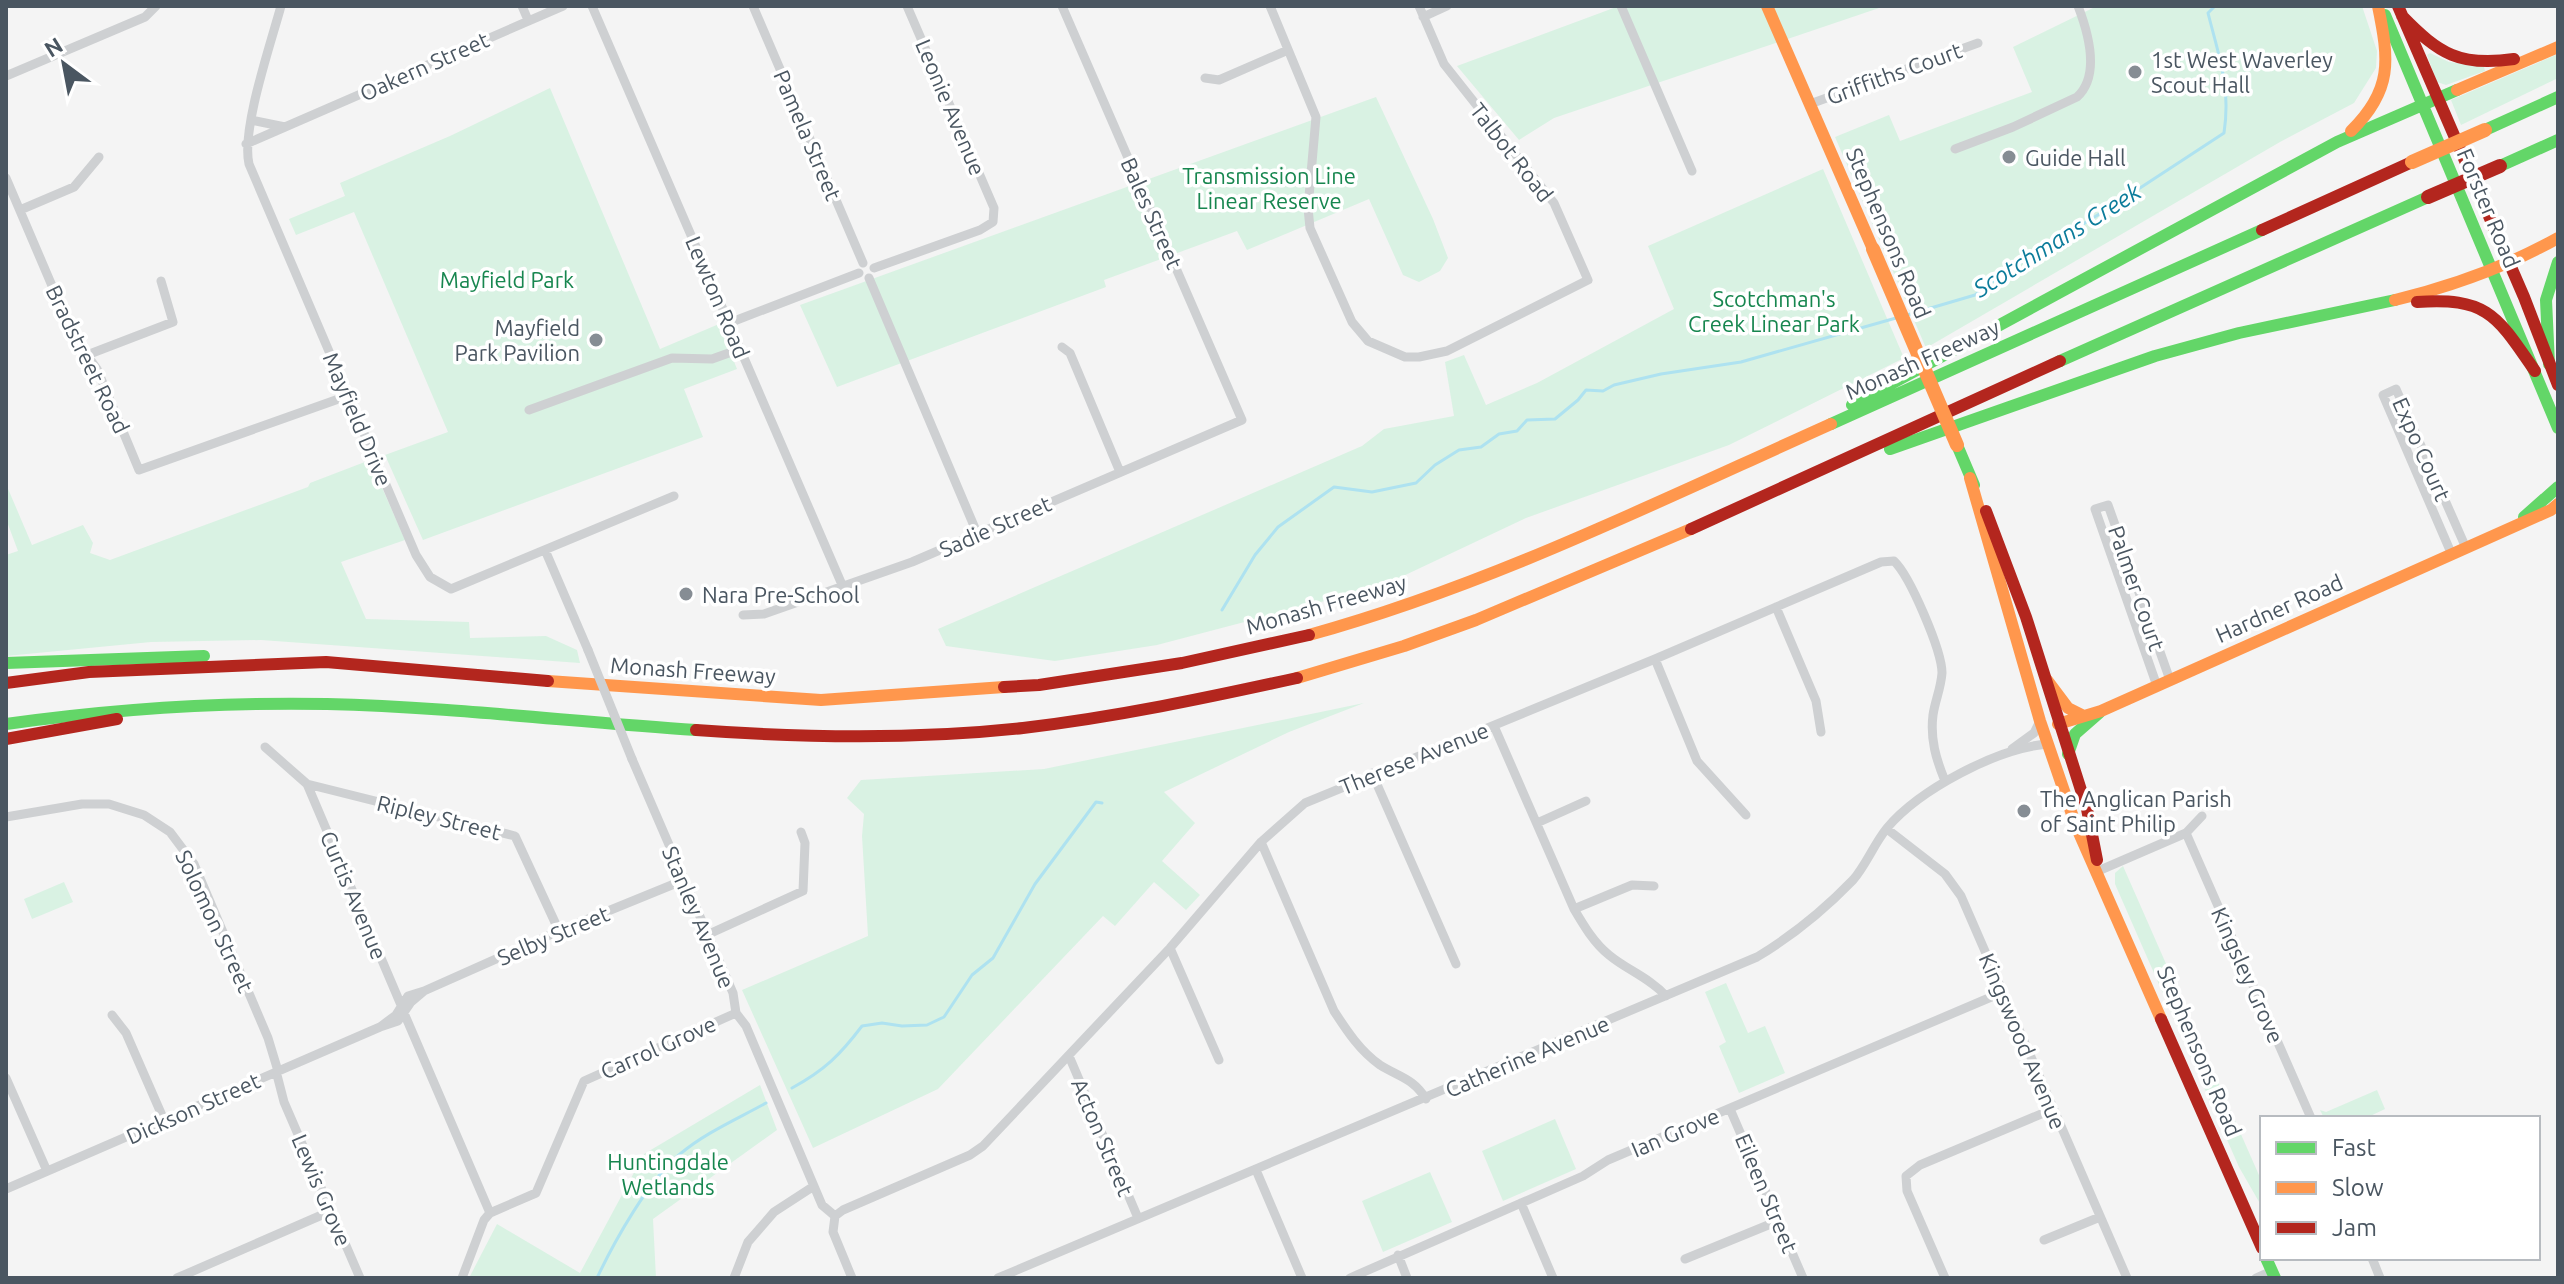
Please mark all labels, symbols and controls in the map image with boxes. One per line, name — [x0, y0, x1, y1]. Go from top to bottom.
north arrow — [24, 24, 104, 104]
street label: Oakern Street — [356, 26, 493, 106]
text: N — [40, 32, 67, 62]
street label: Leonie Avenue — [911, 35, 991, 179]
street label: Griffiths Court — [1823, 37, 1965, 109]
place label: 1st West Waverley Scout Hall — [2151, 47, 2333, 97]
marker: 1st West Waverley Scout Hall — [2126, 63, 2144, 81]
street label: Pamela Street — [769, 66, 847, 204]
street label: Talbot Road — [1466, 98, 1558, 206]
street label: Stephensons Road — [1842, 144, 1936, 322]
place label: Guide Hall — [2025, 145, 2126, 170]
street label: Forster Road — [2453, 145, 2525, 271]
marker: Guide Hall — [2000, 148, 2018, 166]
street label: Bales Street — [1116, 153, 1188, 273]
park label: Transmission Line Linear Reserve — [1182, 163, 1356, 213]
water label: Scotchmans Creek — [1967, 177, 2146, 303]
street label: Lewton Road — [681, 232, 755, 362]
park label: Mayfield Park — [440, 267, 574, 292]
street label: Bradstreet Road — [41, 281, 135, 437]
park label: Scotchman's Creek Linear Park — [1688, 286, 1860, 336]
street label: Monash Freeway — [1841, 314, 2003, 404]
place label: Mayfield Park Pavilion — [454, 315, 580, 365]
marker: Mayfield Park Pavilion — [587, 331, 605, 349]
street label: Mayfield Drive — [319, 349, 397, 489]
street label: Expo Court — [2388, 394, 2456, 505]
street label: Sadie Street — [935, 490, 1055, 562]
street label: Palmer Court — [2104, 522, 2170, 654]
street label: Monash Freeway — [1243, 569, 1409, 639]
street label: Hardner Road — [2212, 569, 2346, 647]
place label: Nara Pre-School — [702, 582, 860, 607]
marker: Nara Pre-School — [677, 585, 695, 603]
street label: Monash Freeway — [609, 652, 777, 688]
street label: Therese Avenue — [1336, 717, 1492, 799]
place label: The Anglican Parish of Saint Philip — [2040, 786, 2232, 836]
street label: Ripley Street — [374, 790, 504, 845]
marker: The Anglican Parish of Saint Philip — [2015, 802, 2033, 820]
street label: Curtis Avenue — [316, 827, 392, 963]
street label: Stanley Avenue — [658, 842, 740, 992]
street label: Solomon Street — [171, 846, 259, 996]
street label: Selby Street — [493, 900, 613, 970]
street label: Kingsley Grove — [2207, 903, 2289, 1047]
street label: Kingswood Avenue — [1975, 949, 2071, 1133]
street label: Stephensons Road — [2153, 962, 2247, 1140]
street label: Carrol Grove — [596, 1010, 720, 1084]
street label: Catherine Avenue — [1441, 1010, 1613, 1102]
street label: Dickson Street — [122, 1067, 264, 1149]
street label: Acton Street — [1067, 1075, 1139, 1200]
street label: Ian Grove — [1627, 1102, 1723, 1162]
legend — [2260, 1116, 2540, 1260]
street label: Lewis Grove — [287, 1130, 357, 1250]
street label: Eileen Street — [1731, 1130, 1803, 1257]
text: Fast — [2332, 1134, 2376, 1161]
park label: Huntingdale Wetlands — [607, 1149, 729, 1199]
text: Slow — [2332, 1174, 2384, 1201]
text: Jam — [2332, 1214, 2377, 1241]

